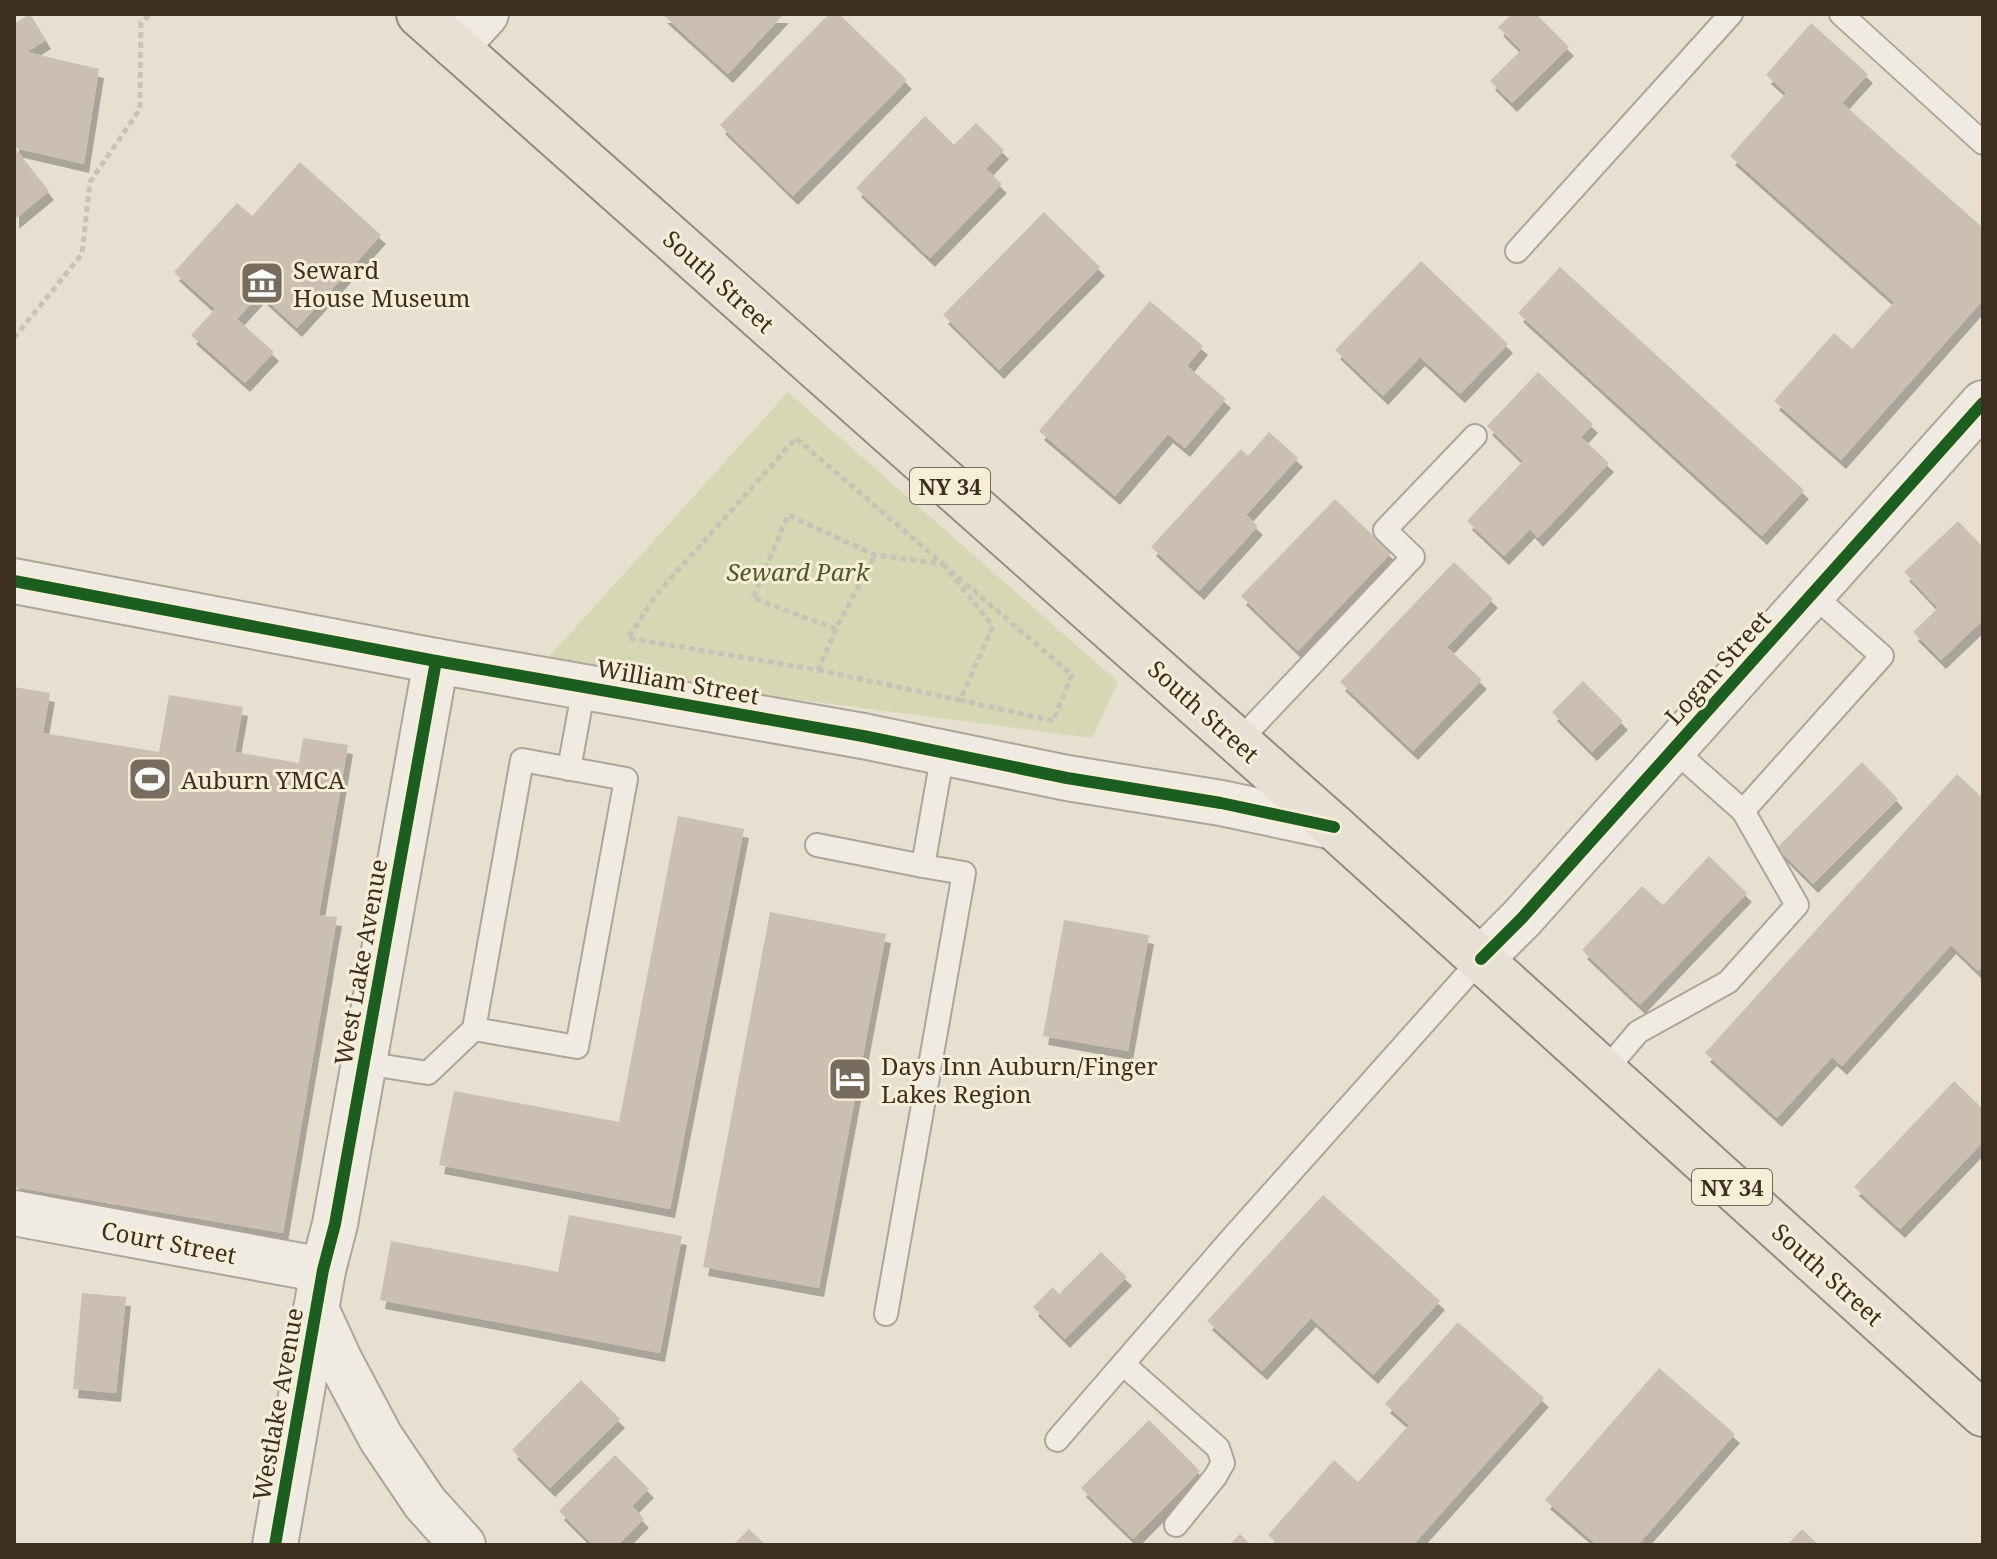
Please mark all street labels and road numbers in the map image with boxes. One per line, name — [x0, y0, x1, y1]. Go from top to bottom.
street label: South Street — [656, 222, 782, 340]
road number: NY 34 — [910, 468, 990, 504]
street label: Logan Street — [1657, 602, 1777, 732]
street label: William Street — [594, 650, 762, 712]
street label: South Street — [1141, 652, 1267, 770]
street label: West Lake Avenue — [326, 856, 394, 1068]
road number: NY 34 — [1692, 1169, 1772, 1205]
street label: Court Street — [99, 1213, 239, 1271]
street label: South Street — [1765, 1215, 1891, 1333]
street label: Westlake Avenue — [244, 1305, 310, 1503]

